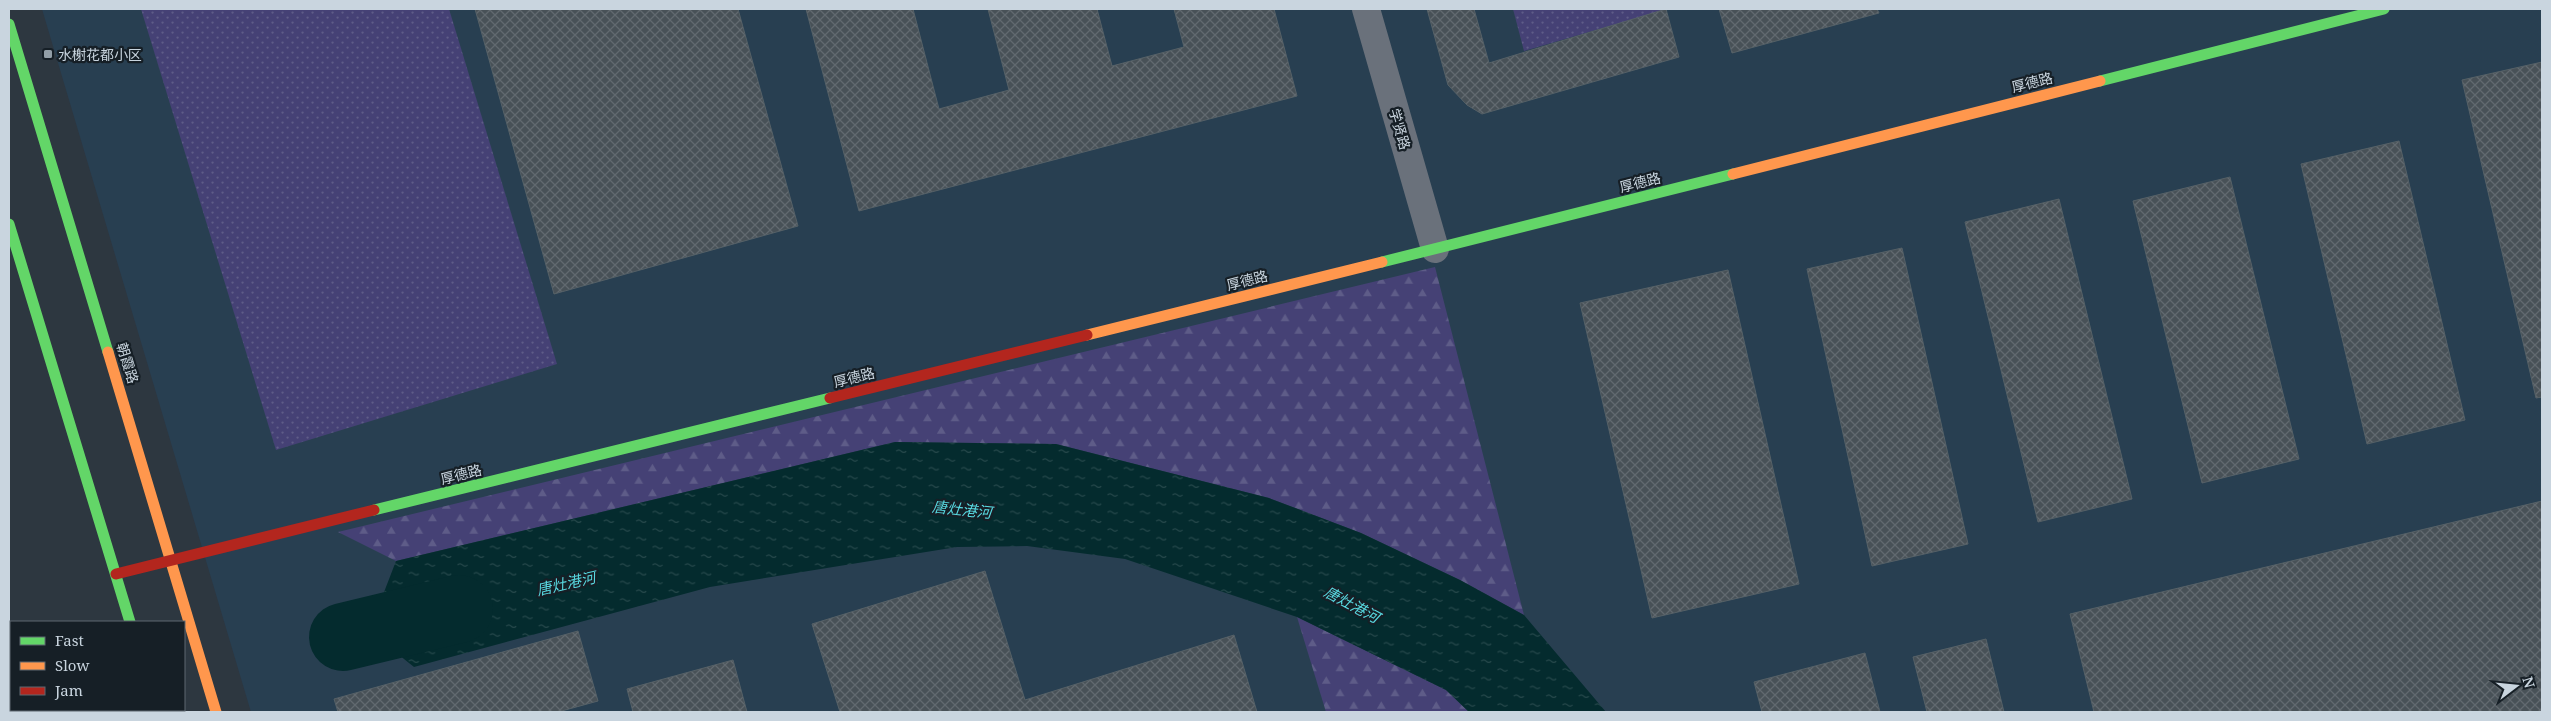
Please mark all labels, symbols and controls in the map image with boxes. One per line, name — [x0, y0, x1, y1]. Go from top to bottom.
place label: 水榭花都小区 — [58, 45, 142, 64]
marker: 水榭花都小区 — [42, 48, 54, 60]
street label: 厚德路 — [2009, 68, 2055, 96]
street label: 学贤路 — [1385, 106, 1415, 152]
street label: 厚德路 — [1617, 168, 1663, 196]
street label: 厚德路 — [1224, 266, 1270, 294]
street label: 朝霞路 — [113, 340, 143, 386]
street label: 厚德路 — [831, 363, 877, 391]
street label: 厚德路 — [438, 460, 484, 488]
water label: 唐灶港河 — [931, 496, 996, 522]
water label: 唐灶港河 — [535, 566, 600, 599]
water label: 唐灶港河 — [1321, 581, 1386, 628]
legend — [10, 621, 185, 711]
text: Fast — [55, 630, 84, 650]
text: Slow — [55, 655, 89, 675]
north arrow — [2491, 661, 2541, 711]
text: N — [2518, 674, 2540, 690]
text: Jam — [54, 680, 83, 700]

